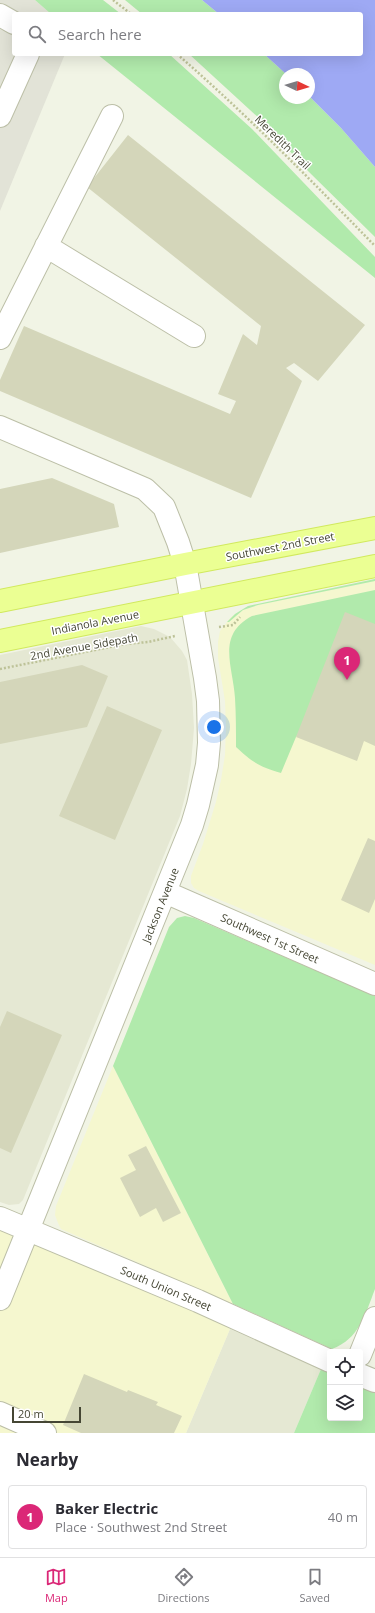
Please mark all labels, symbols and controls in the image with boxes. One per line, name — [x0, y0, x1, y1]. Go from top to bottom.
search box — [12, 12, 363, 56]
icon: search — [26, 23, 48, 45]
text: Search here — [58, 24, 142, 44]
north arrow — [279, 68, 315, 104]
street label: Meredith Trail — [252, 112, 314, 172]
street label: Southwest 2nd Street — [225, 528, 336, 564]
street label: Indianola Avenue — [50, 606, 140, 638]
street label: 2nd Avenue Sidepath — [29, 629, 139, 663]
pin: 1 — [334, 647, 360, 680]
your location — [204, 717, 224, 737]
street label: Jackson Avenue — [138, 865, 182, 946]
street label: Southwest 1st Street — [219, 910, 321, 966]
street label: South Union Street — [118, 1262, 214, 1314]
map controls — [327, 1349, 363, 1421]
button: locate — [327, 1349, 363, 1385]
button: layers — [327, 1385, 363, 1421]
scale bar — [12, 1405, 81, 1424]
text: 20 m — [18, 1406, 44, 1421]
text: Nearby — [16, 1448, 78, 1471]
text: Baker Electric — [55, 1498, 158, 1518]
text: 1 — [26, 1508, 34, 1526]
text: 40 m — [328, 1508, 358, 1526]
text: Place · Southwest 2nd Street — [55, 1518, 227, 1536]
tab: Map — [45, 1566, 68, 1605]
tab: Directions — [158, 1566, 210, 1605]
tab: Saved — [299, 1566, 330, 1605]

